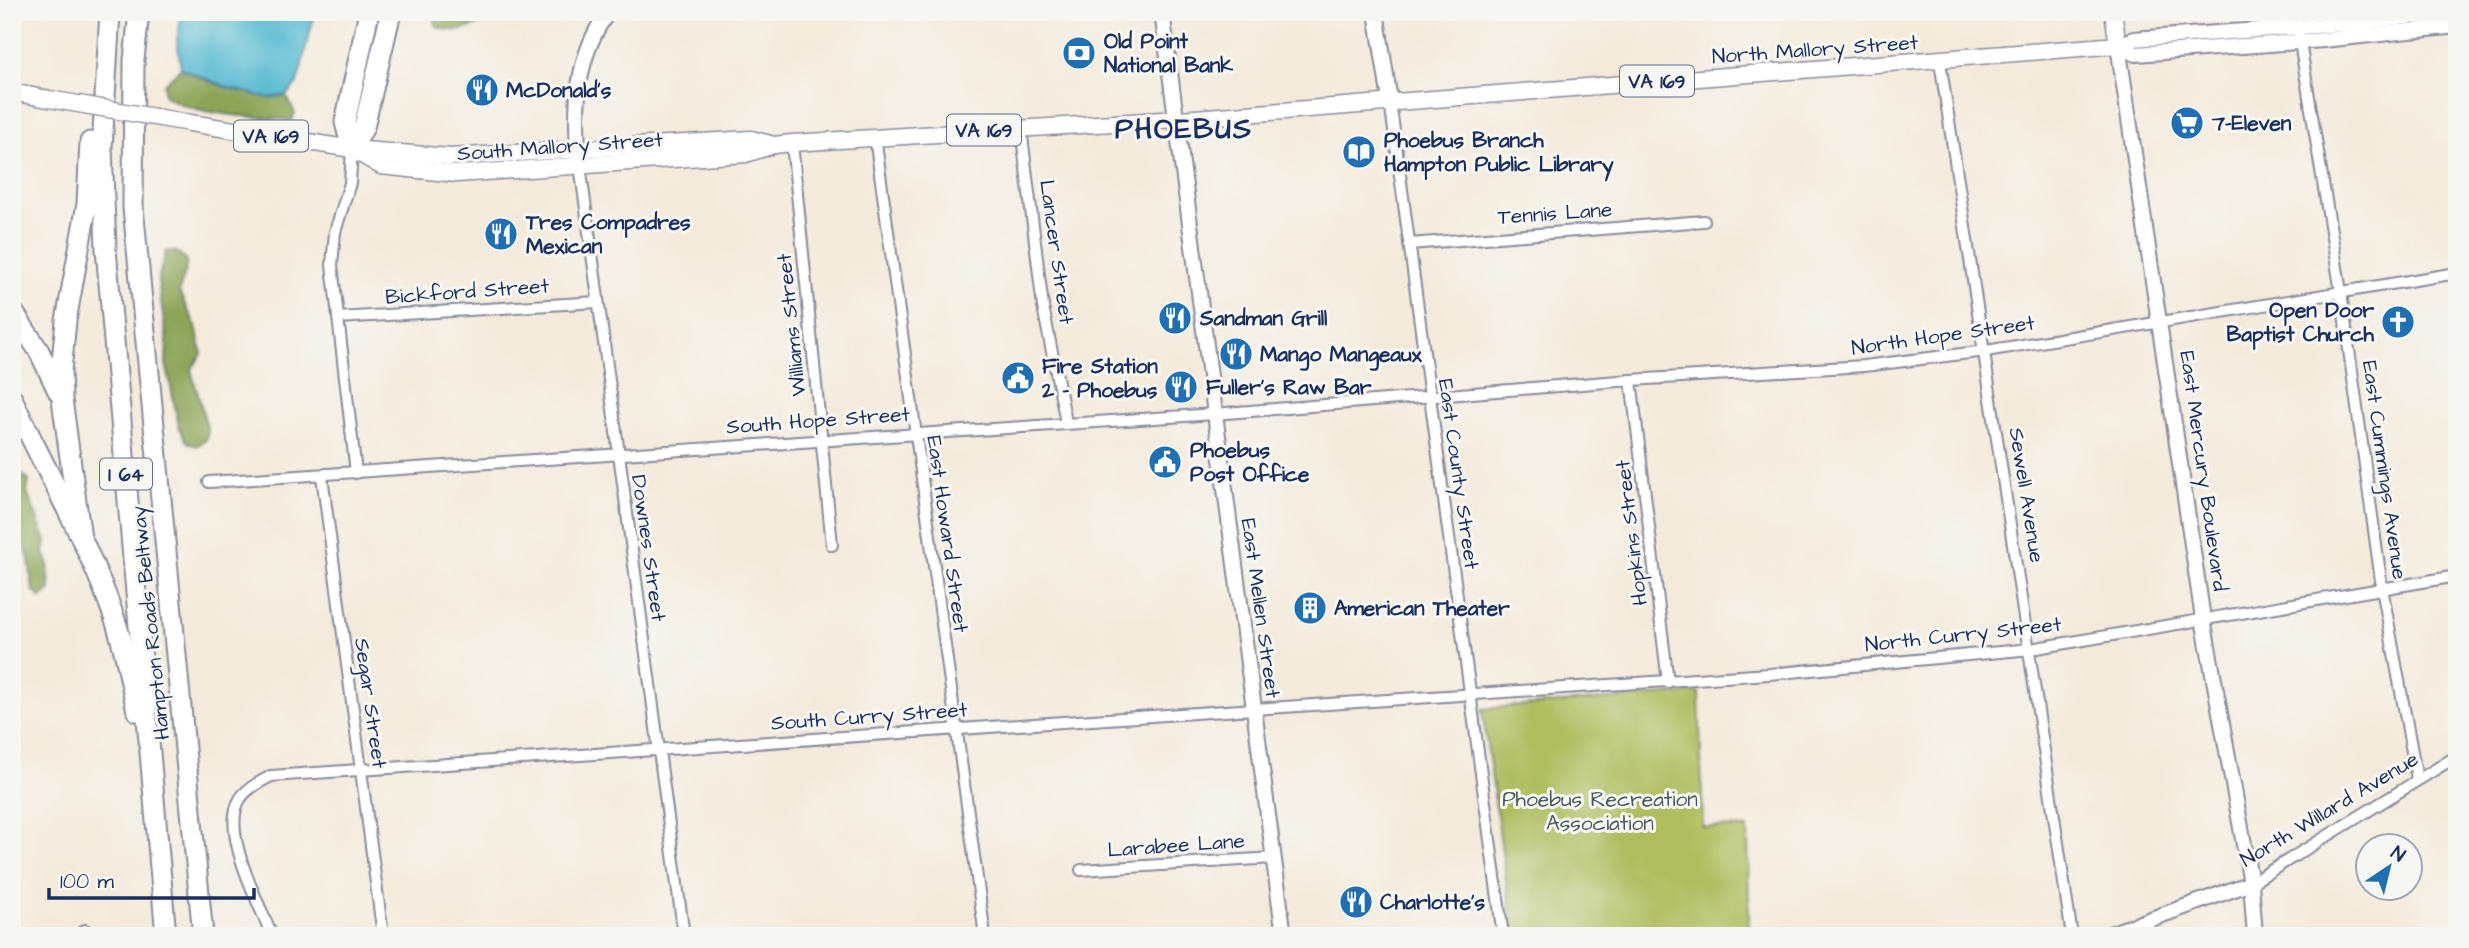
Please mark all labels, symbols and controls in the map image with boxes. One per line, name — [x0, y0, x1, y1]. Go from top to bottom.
place label: Old Point National Bank — [1104, 27, 1233, 80]
street label: North Mallory Street — [1711, 28, 1920, 73]
bank icon: Old Point National Bank — [1060, 34, 1098, 72]
road number: VA 169 — [1620, 66, 1694, 96]
restaurant icon: McDonald's — [463, 71, 501, 109]
place label: McDonald's — [506, 76, 612, 105]
supermarket icon: 7-Eleven — [2168, 104, 2206, 142]
place label: 7-Eleven — [2211, 109, 2292, 138]
district label: PHOEBUS — [1115, 110, 1253, 149]
road number: VA 169 — [947, 114, 1021, 146]
road number: VA 169 — [234, 120, 308, 152]
street label: South Mallory Street — [456, 125, 664, 170]
place label: Phoebus Branch Hampton Public Library — [1384, 126, 1614, 182]
library icon: Phoebus Branch Hampton Public Library — [1340, 133, 1378, 171]
street label: Lancer Street — [1032, 178, 1081, 326]
street label: Tennis Lane — [1497, 195, 1613, 232]
place label: Tres Compadres Mexican — [525, 208, 691, 261]
restaurant icon: Tres Compadres Mexican — [482, 215, 520, 253]
street label: Williams Street — [770, 252, 813, 398]
street label: Bickford Street — [384, 271, 550, 312]
place label: Open Door Baptist Church — [2226, 296, 2375, 350]
restaurant icon: Sandman Grill — [1156, 299, 1194, 337]
church icon: Open Door Baptist Church — [2379, 303, 2417, 341]
place label: Sandman Grill — [1199, 304, 1328, 333]
street label: North Hope Street — [1850, 308, 2037, 364]
restaurant icon: Mango Mangeaux — [1217, 335, 1255, 373]
place label: Mango Mangeaux — [1260, 340, 1423, 371]
street label: East Mercury Boulevard — [2170, 349, 2235, 594]
place label: Fire Station 2 - Phoebus — [1041, 352, 1158, 405]
public building icon: Fire Station 2 - Phoebus — [999, 359, 1037, 397]
street label: East Cummings Avenue — [2353, 359, 2414, 582]
restaurant icon: Fuller's Raw Bar — [1162, 368, 1200, 406]
place label: Fuller's Raw Bar — [1206, 373, 1372, 402]
street label: East County Street — [1429, 377, 1486, 572]
street label: South Hope Street — [725, 400, 911, 442]
street label: Sewell Avenue — [2002, 425, 2052, 565]
street label: East Howard Street — [919, 434, 976, 635]
place label: Phoebus Post Office — [1190, 436, 1310, 489]
public building icon: Phoebus Post Office — [1146, 443, 1184, 481]
road number: I 64 — [100, 458, 152, 489]
street label: Hopkins Street — [1608, 458, 1656, 607]
street label: Downes Street — [624, 473, 673, 624]
street label: Hampton Roads Beltway — [124, 504, 179, 741]
street label: East Mellen Street — [1234, 516, 1288, 700]
building icon: American Theater — [1291, 589, 1329, 627]
place label: American Theater — [1334, 594, 1510, 623]
street label: North Curry Street — [1863, 610, 2063, 661]
street label: Segar Street — [345, 636, 394, 771]
street label: South Curry Street — [770, 695, 969, 740]
street label: North Willard Avenue — [2235, 746, 2423, 872]
park label: Phoebus Recreation Association — [1502, 785, 1698, 838]
street label: Larabee Lane — [1106, 826, 1246, 865]
north arrow — [2354, 832, 2424, 902]
scale bar — [49, 857, 254, 901]
text: 100 m — [60, 867, 115, 896]
restaurant icon: Charlotte's — [1337, 883, 1375, 921]
place label: Charlotte's — [1380, 888, 1485, 917]

